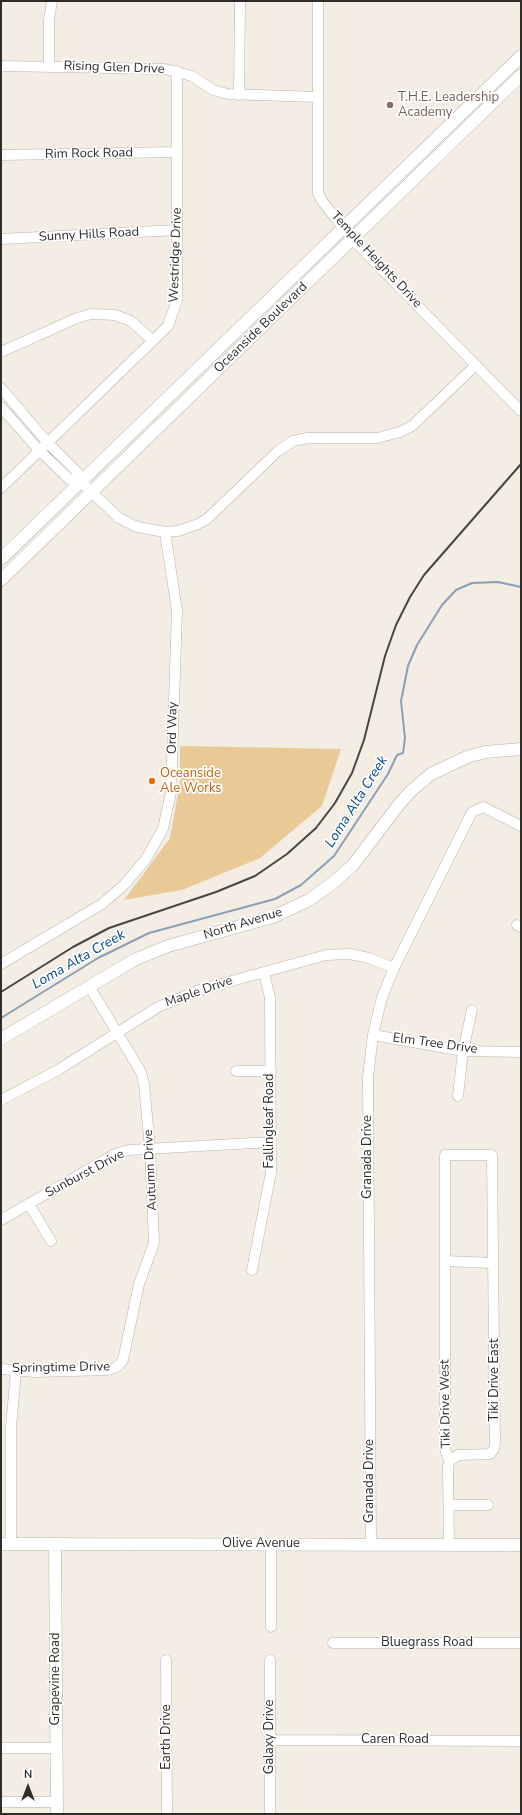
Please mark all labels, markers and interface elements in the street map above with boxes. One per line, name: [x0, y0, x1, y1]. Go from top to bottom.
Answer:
street label: Rising Glen Drive: [63, 58, 165, 78]
place label: T.H.E. Leadership Academy: [398, 90, 499, 121]
marker: T.H.E. Leadership Academy: [385, 100, 395, 110]
street label: Rim Rock Road: [45, 145, 133, 163]
street label: Westridge Drive: [167, 207, 185, 303]
street label: Temple Heights Drive: [327, 208, 425, 312]
street label: Sunny Hills Road: [38, 225, 140, 245]
street label: Oceanside Boulevard: [211, 279, 311, 377]
street label: Ord Way: [165, 702, 181, 754]
water label: Loma Alta Creek: [322, 753, 392, 851]
place label: Oceanside Ale Works: [160, 766, 222, 797]
marker: Oceanside Ale Works: [147, 776, 157, 786]
street label: North Avenue: [202, 905, 284, 943]
water label: Loma Alta Creek: [29, 927, 129, 993]
street label: Maple Drive: [163, 973, 235, 1011]
street label: Elm Tree Drive: [392, 1030, 478, 1058]
street label: Fallingleaf Road: [262, 1074, 278, 1168]
street label: Granada Drive: [360, 1115, 376, 1199]
street label: Autumn Drive: [141, 1129, 161, 1211]
street label: Sunburst Drive: [43, 1147, 127, 1201]
street label: Tiki Drive East: [487, 1339, 503, 1421]
street label: Springtime Drive: [12, 1359, 110, 1377]
street label: Tiki Drive West: [437, 1359, 455, 1449]
street label: Granada Drive: [362, 1439, 378, 1523]
street label: Olive Avenue: [222, 1536, 300, 1552]
street label: Grapevine Road: [48, 1633, 64, 1725]
street label: Bluegrass Road: [381, 1635, 473, 1651]
street label: Galaxy Drive: [262, 1700, 278, 1774]
street label: Earth Drive: [159, 1704, 175, 1770]
street label: Caren Road: [361, 1732, 429, 1748]
north arrow: [8, 1767, 48, 1807]
text: N: [24, 1767, 32, 1782]

